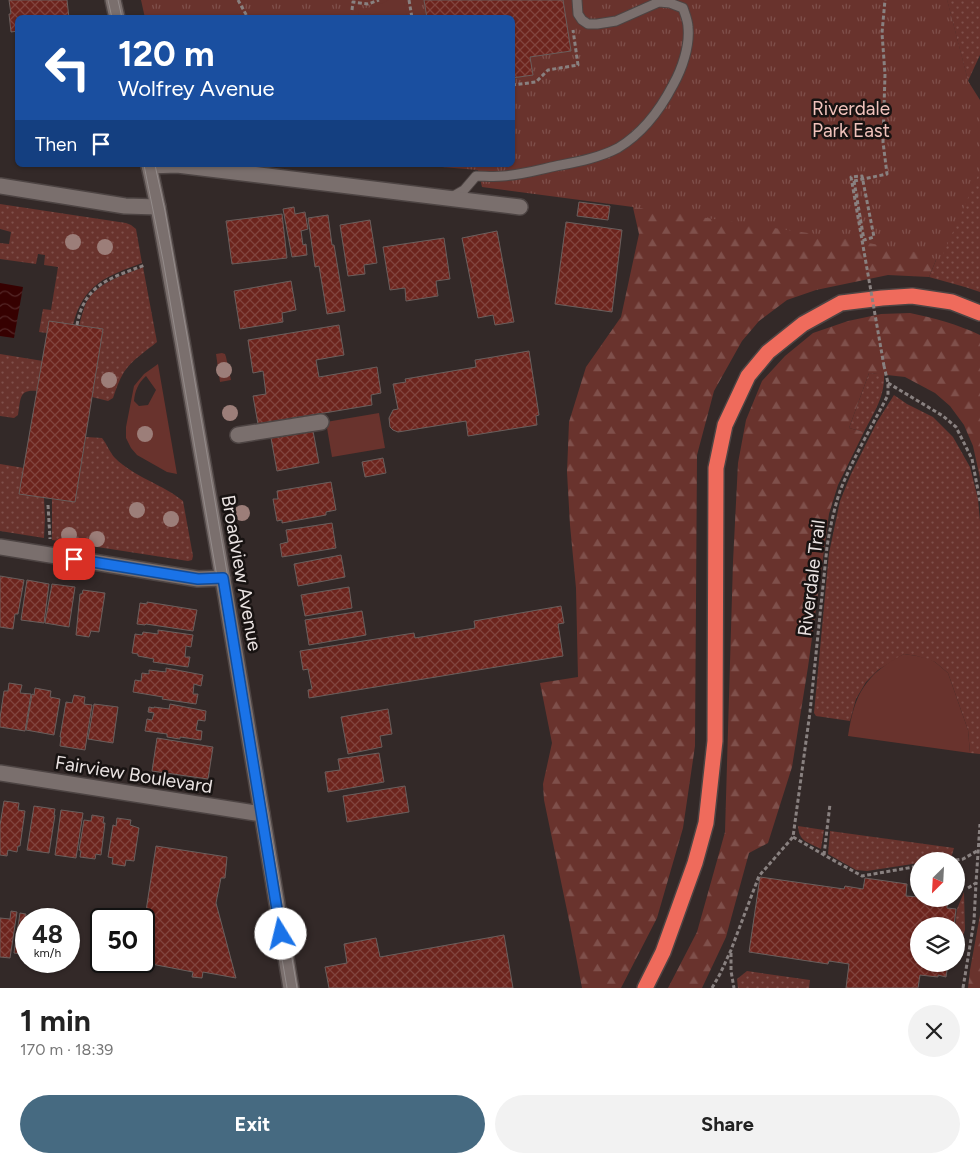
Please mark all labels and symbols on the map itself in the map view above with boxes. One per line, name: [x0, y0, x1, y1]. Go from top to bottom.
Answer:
park label: Riverdale Park East: [812, 97, 890, 142]
street label: Broadview Avenue: [216, 493, 267, 653]
street label: Riverdale Trail: [793, 519, 830, 638]
pin: [53, 538, 95, 580]
street label: Fairview Boulevard: [54, 751, 214, 798]
north arrow: [910, 852, 965, 908]
position arrow: [254, 907, 306, 959]
speed limit sign: 50: [90, 908, 155, 973]

